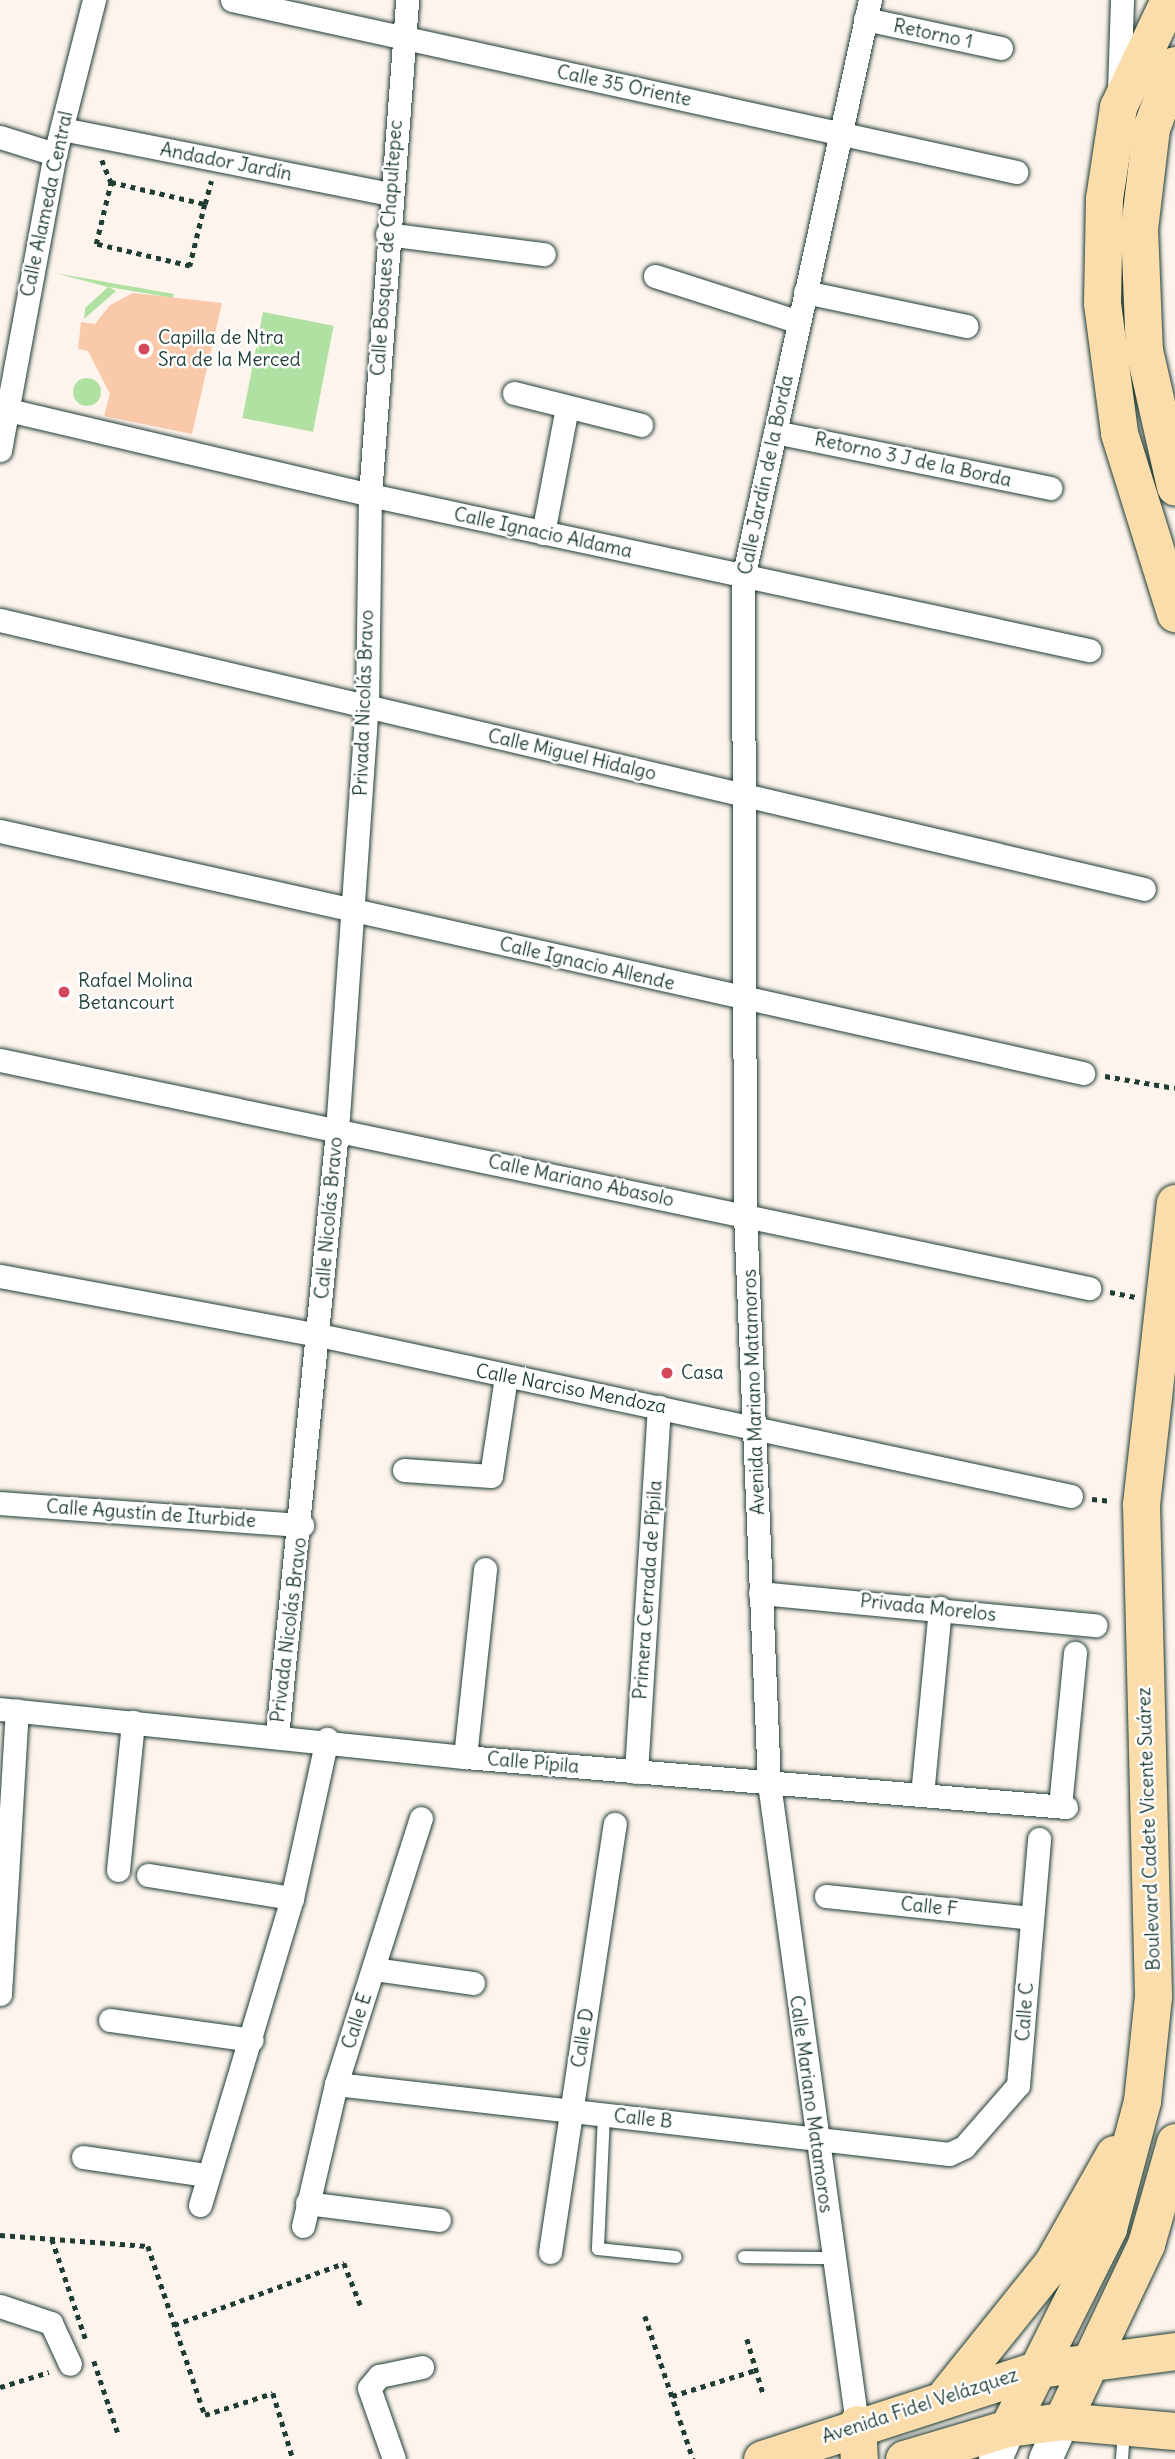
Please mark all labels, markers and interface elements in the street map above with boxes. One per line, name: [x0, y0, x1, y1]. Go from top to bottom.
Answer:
street label: Retorno 1: [891, 14, 975, 54]
street label: Calle 35 Oriente: [555, 61, 693, 111]
street label: Calle Alameda Central: [16, 109, 78, 299]
street label: Calle Bosques de Chapultepec: [367, 119, 407, 377]
street label: Andador Jardín: [158, 138, 294, 186]
place label: Capilla de Ntra Sra de la Merced: [158, 327, 301, 371]
marker: Capilla de Ntra Sra de la Merced: [136, 341, 152, 357]
street label: Calle Jardín de la Borda: [734, 373, 798, 577]
street label: Retorno 3 J de la Borda: [812, 428, 1014, 492]
street label: Calle Ignacio Aldama: [452, 503, 634, 563]
street label: Privada Nicolás Bravo: [349, 609, 379, 797]
street label: Calle Miguel Hidalgo: [486, 725, 658, 785]
street label: Calle Ignacio Allende: [497, 933, 677, 995]
place label: Rafael Molina Betancourt: [78, 970, 193, 1014]
marker: Rafael Molina Betancourt: [56, 984, 72, 1000]
street label: Calle Nicolás Bravo: [311, 1136, 347, 1300]
street label: Calle Mariano Abasolo: [486, 1150, 676, 1212]
street label: Avenida Mariano Matamoros: [738, 1269, 770, 1515]
street label: Calle Narciso Mendoza: [474, 1359, 668, 1419]
place label: Casa: [681, 1362, 724, 1384]
marker: Casa: [659, 1365, 675, 1381]
street label: Primera Cerrada de Pípila: [629, 1480, 667, 1700]
street label: Calle Agustín de Iturbide: [45, 1495, 257, 1533]
street label: Privada Nicolás Bravo: [266, 1536, 312, 1724]
street label: Privada Morelos: [859, 1590, 997, 1626]
street label: Boulevard Cadete Vicente Suárez: [1133, 1687, 1165, 1971]
street label: Calle Pípila: [486, 1748, 580, 1778]
street label: Calle F: [899, 1893, 959, 1921]
street label: Calle C: [1012, 1982, 1038, 2042]
street label: Calle E: [337, 1990, 377, 2052]
street label: Calle Mariano Matamoros: [784, 1994, 838, 2214]
street label: Calle D: [567, 2007, 599, 2069]
street label: Calle B: [613, 2105, 673, 2133]
street label: Avenida Fidel Velázquez: [819, 2364, 1021, 2448]

